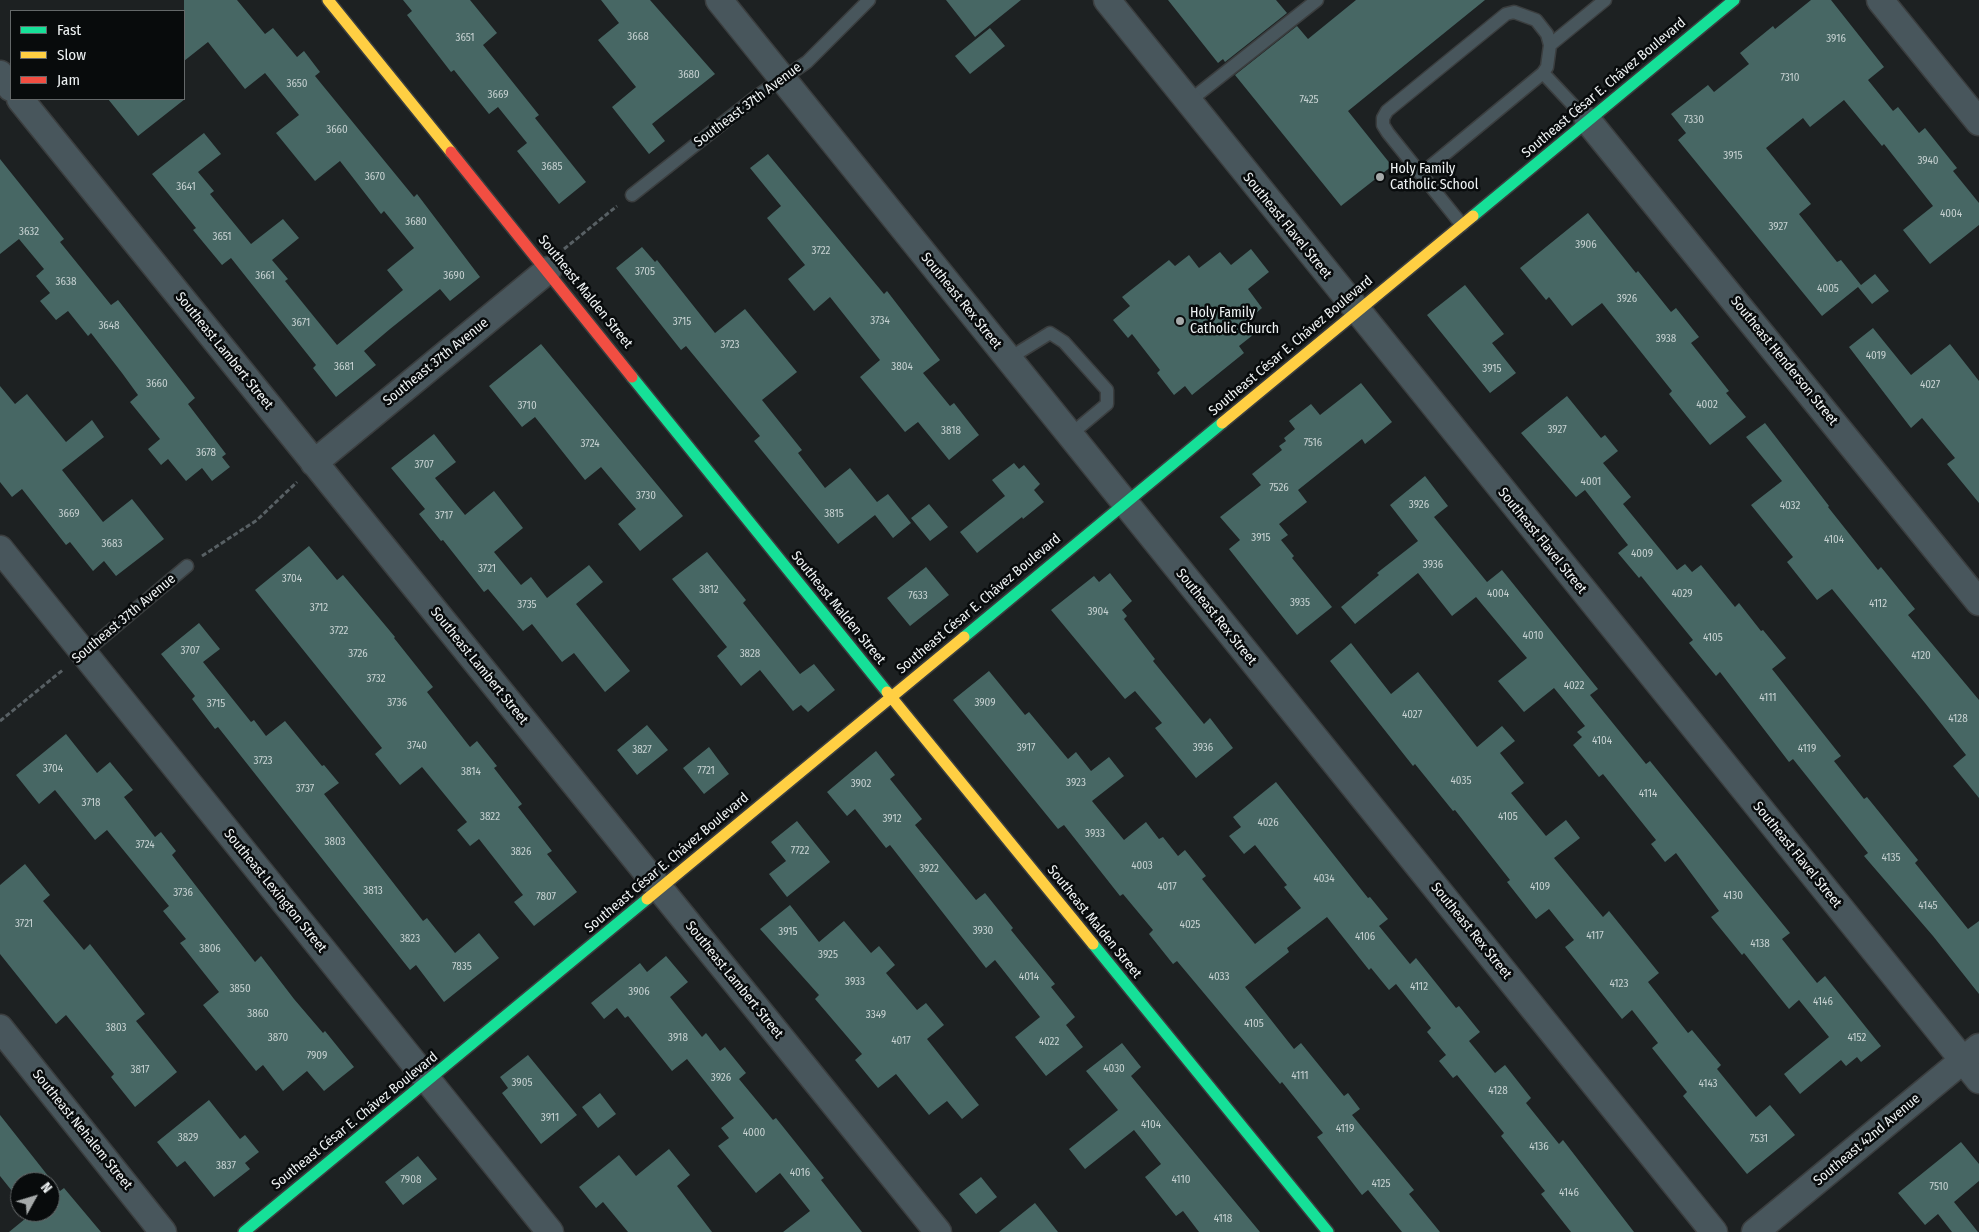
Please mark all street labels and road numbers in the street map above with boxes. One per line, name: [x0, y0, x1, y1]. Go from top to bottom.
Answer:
street label: Southeast César E. Chávez Boulevard: [1519, 14, 1689, 162]
street label: Southeast 37th Avenue: [691, 59, 805, 151]
street label: Southeast Flavel Street: [1239, 170, 1335, 282]
street label: Southeast Malden Street: [534, 232, 636, 352]
street label: Southeast Rex Street: [917, 249, 1005, 353]
street label: Southeast César E. Chávez Boulevard: [1206, 272, 1376, 420]
street label: Southeast Lambert Street: [171, 289, 277, 413]
street label: Southeast Henderson Street: [1727, 293, 1841, 429]
street label: Southeast 37th Avenue: [380, 314, 492, 410]
street label: Southeast Flavel Street: [1494, 485, 1590, 597]
street label: Southeast César E. Chávez Boulevard: [894, 530, 1064, 678]
street label: Southeast Malden Street: [787, 548, 889, 668]
street label: Southeast Rex Street: [1172, 565, 1260, 669]
street label: Southeast 37th Avenue: [69, 571, 179, 667]
street label: Southeast Lambert Street: [426, 604, 532, 728]
street label: Southeast César E. Chávez Boulevard: [582, 789, 752, 937]
street label: Southeast Flavel Street: [1749, 799, 1845, 911]
street label: Southeast Lexington Street: [220, 826, 330, 956]
street label: Southeast Malden Street: [1043, 862, 1145, 982]
street label: Southeast Rex Street: [1427, 879, 1515, 983]
street label: Southeast Lambert Street: [681, 918, 787, 1042]
street label: Southeast César E. Chávez Boulevard: [268, 1049, 442, 1193]
street label: Southeast Nehalem Street: [28, 1067, 136, 1193]
street label: Southeast 42nd Avenue: [1810, 1091, 1924, 1189]

